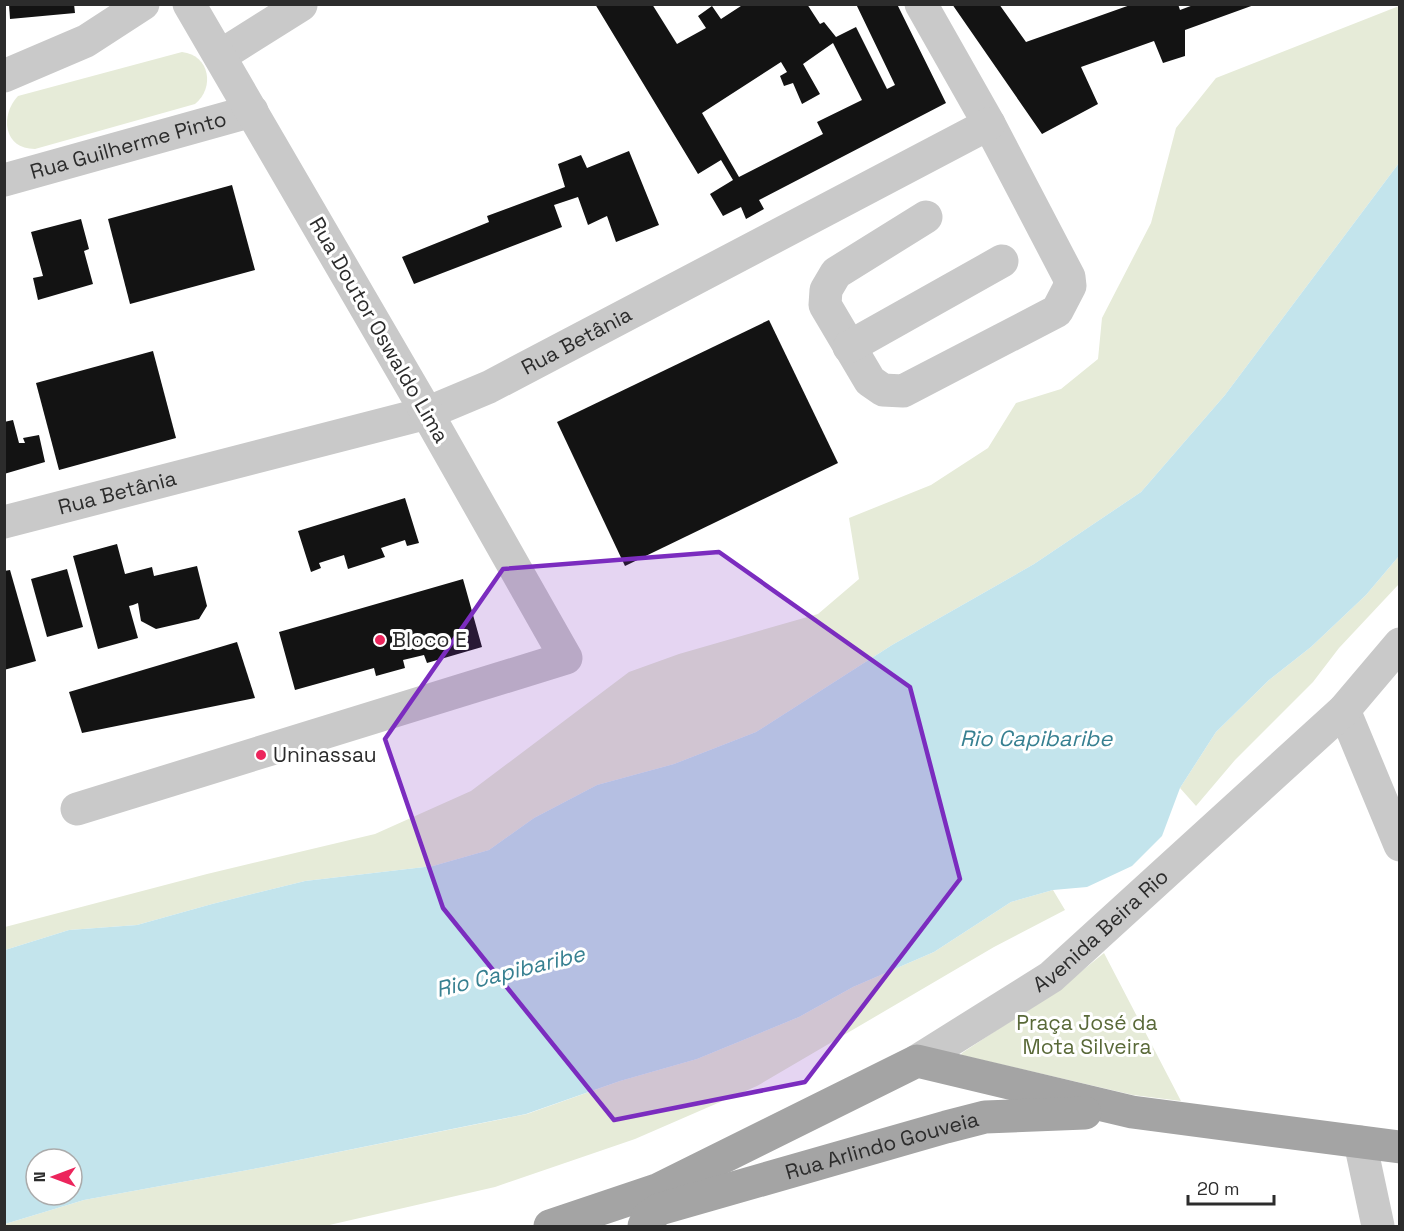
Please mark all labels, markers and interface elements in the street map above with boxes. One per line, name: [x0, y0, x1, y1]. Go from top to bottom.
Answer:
street label: Rua Guilherme Pinto: [27, 105, 229, 185]
street label: Rua Doutor Oswaldo Lima: [304, 212, 455, 448]
street label: Rua Betânia: [516, 300, 636, 381]
street label: Rua Betânia: [55, 464, 179, 521]
place label: Bloco E: [392, 626, 467, 653]
marker: Bloco E: [373, 633, 387, 647]
water label: Rio Capibaribe: [960, 724, 1113, 752]
place label: Uninassau: [273, 741, 377, 768]
marker: Uninassau: [254, 748, 268, 762]
street label: Avenida Beira Rio: [1028, 863, 1174, 998]
water label: Rio Capibaribe: [433, 939, 588, 1003]
park label: Praça José da Mota Silveira: [1016, 1009, 1158, 1060]
street label: Rua Arlindo Gouveia: [782, 1105, 981, 1185]
north arrow: [24, 1147, 84, 1207]
scale bar: [1188, 1168, 1274, 1206]
text: N: [29, 1172, 50, 1182]
text: 20 m: [1197, 1177, 1240, 1200]

